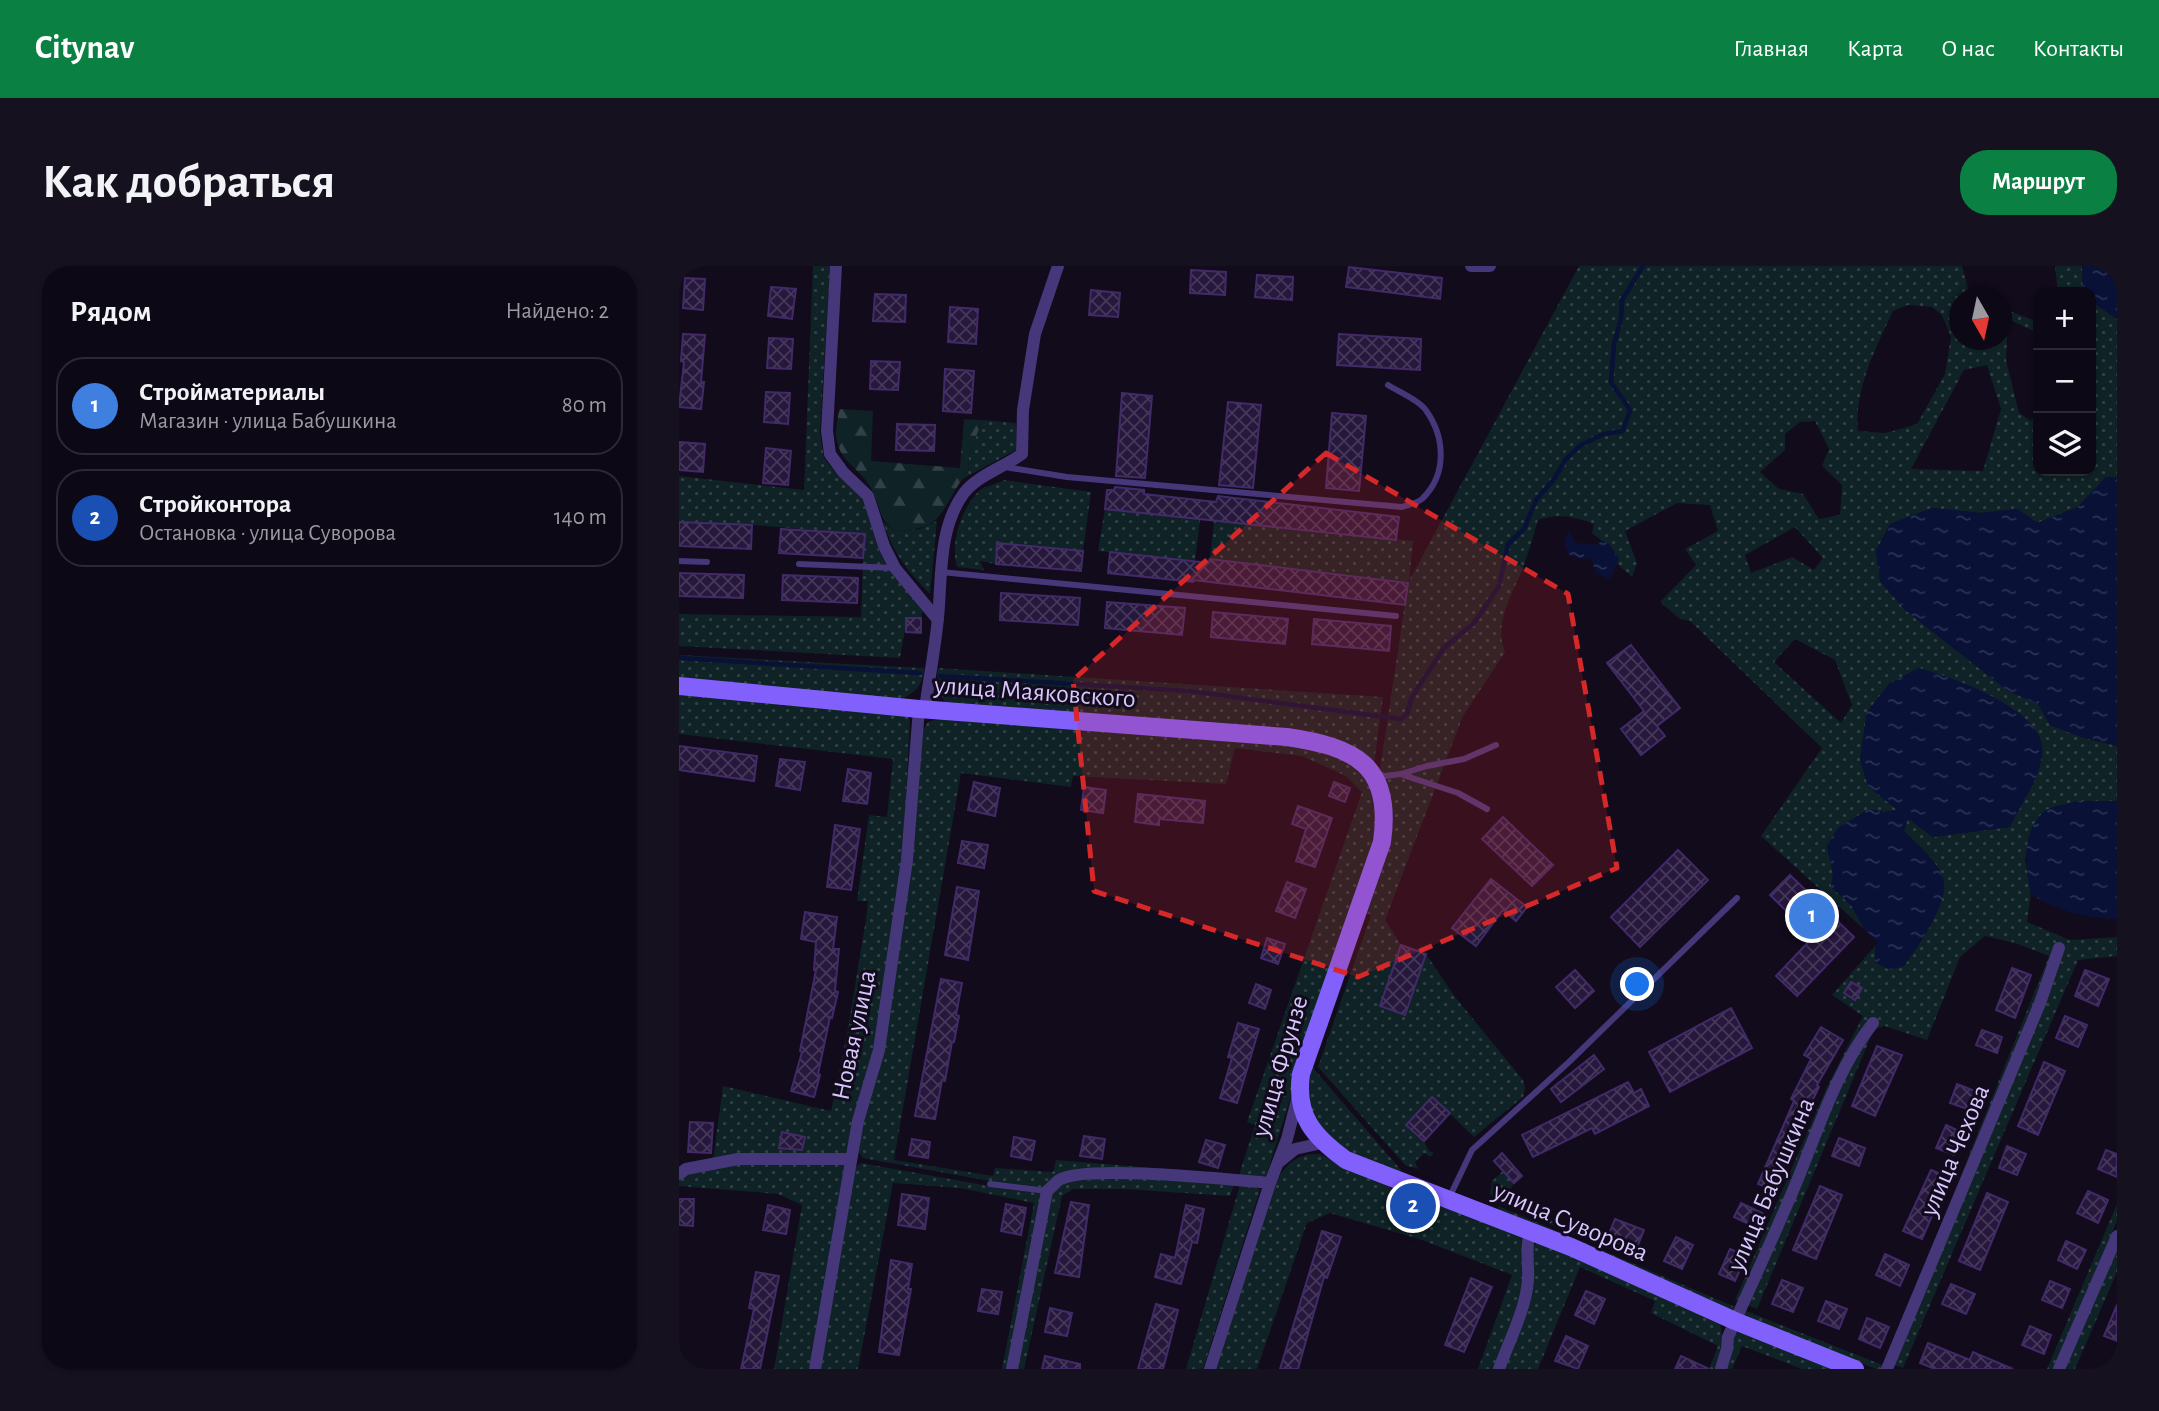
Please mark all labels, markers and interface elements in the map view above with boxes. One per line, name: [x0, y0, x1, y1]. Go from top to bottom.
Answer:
text: Citynav: [35, 32, 134, 65]
text: Главная: [1734, 37, 1809, 61]
text: Карта: [1847, 37, 1903, 61]
text: О нас: [1941, 37, 1995, 61]
text: Контакты: [2033, 37, 2124, 61]
button: Маршрут: [1960, 150, 2117, 215]
text: Как добраться: [42, 158, 335, 207]
north arrow: [1949, 287, 2012, 350]
map controls: [2033, 287, 2096, 476]
button: +: [2033, 287, 2096, 350]
text: Рядом: [70, 297, 152, 327]
text: Найдено: 2: [506, 300, 609, 323]
button: −: [2033, 350, 2096, 413]
text: Стройматериалы: [139, 379, 325, 405]
text: 1: [91, 394, 99, 417]
text: 80 m: [562, 394, 607, 417]
text: Магазин · улица Бабушкина: [139, 410, 397, 433]
button: layers: [2033, 413, 2096, 476]
text: Стройконтора: [139, 491, 291, 517]
text: 2: [90, 506, 100, 529]
text: 140 m: [554, 506, 607, 529]
text: Остановка · улица Суворова: [139, 522, 396, 545]
street label: улица Маяковского: [932, 672, 1136, 712]
pin: 1: [1789, 890, 1835, 942]
your location: [1620, 967, 1654, 1001]
street label: Новая улица: [828, 968, 880, 1103]
street label: улица Фрунзе: [1247, 993, 1313, 1141]
street label: улица Чехова: [1915, 1081, 1994, 1221]
street label: улица Бабушкина: [1722, 1094, 1819, 1276]
street label: улица Суворова: [1488, 1177, 1652, 1266]
pin: 2: [1390, 1180, 1436, 1232]

